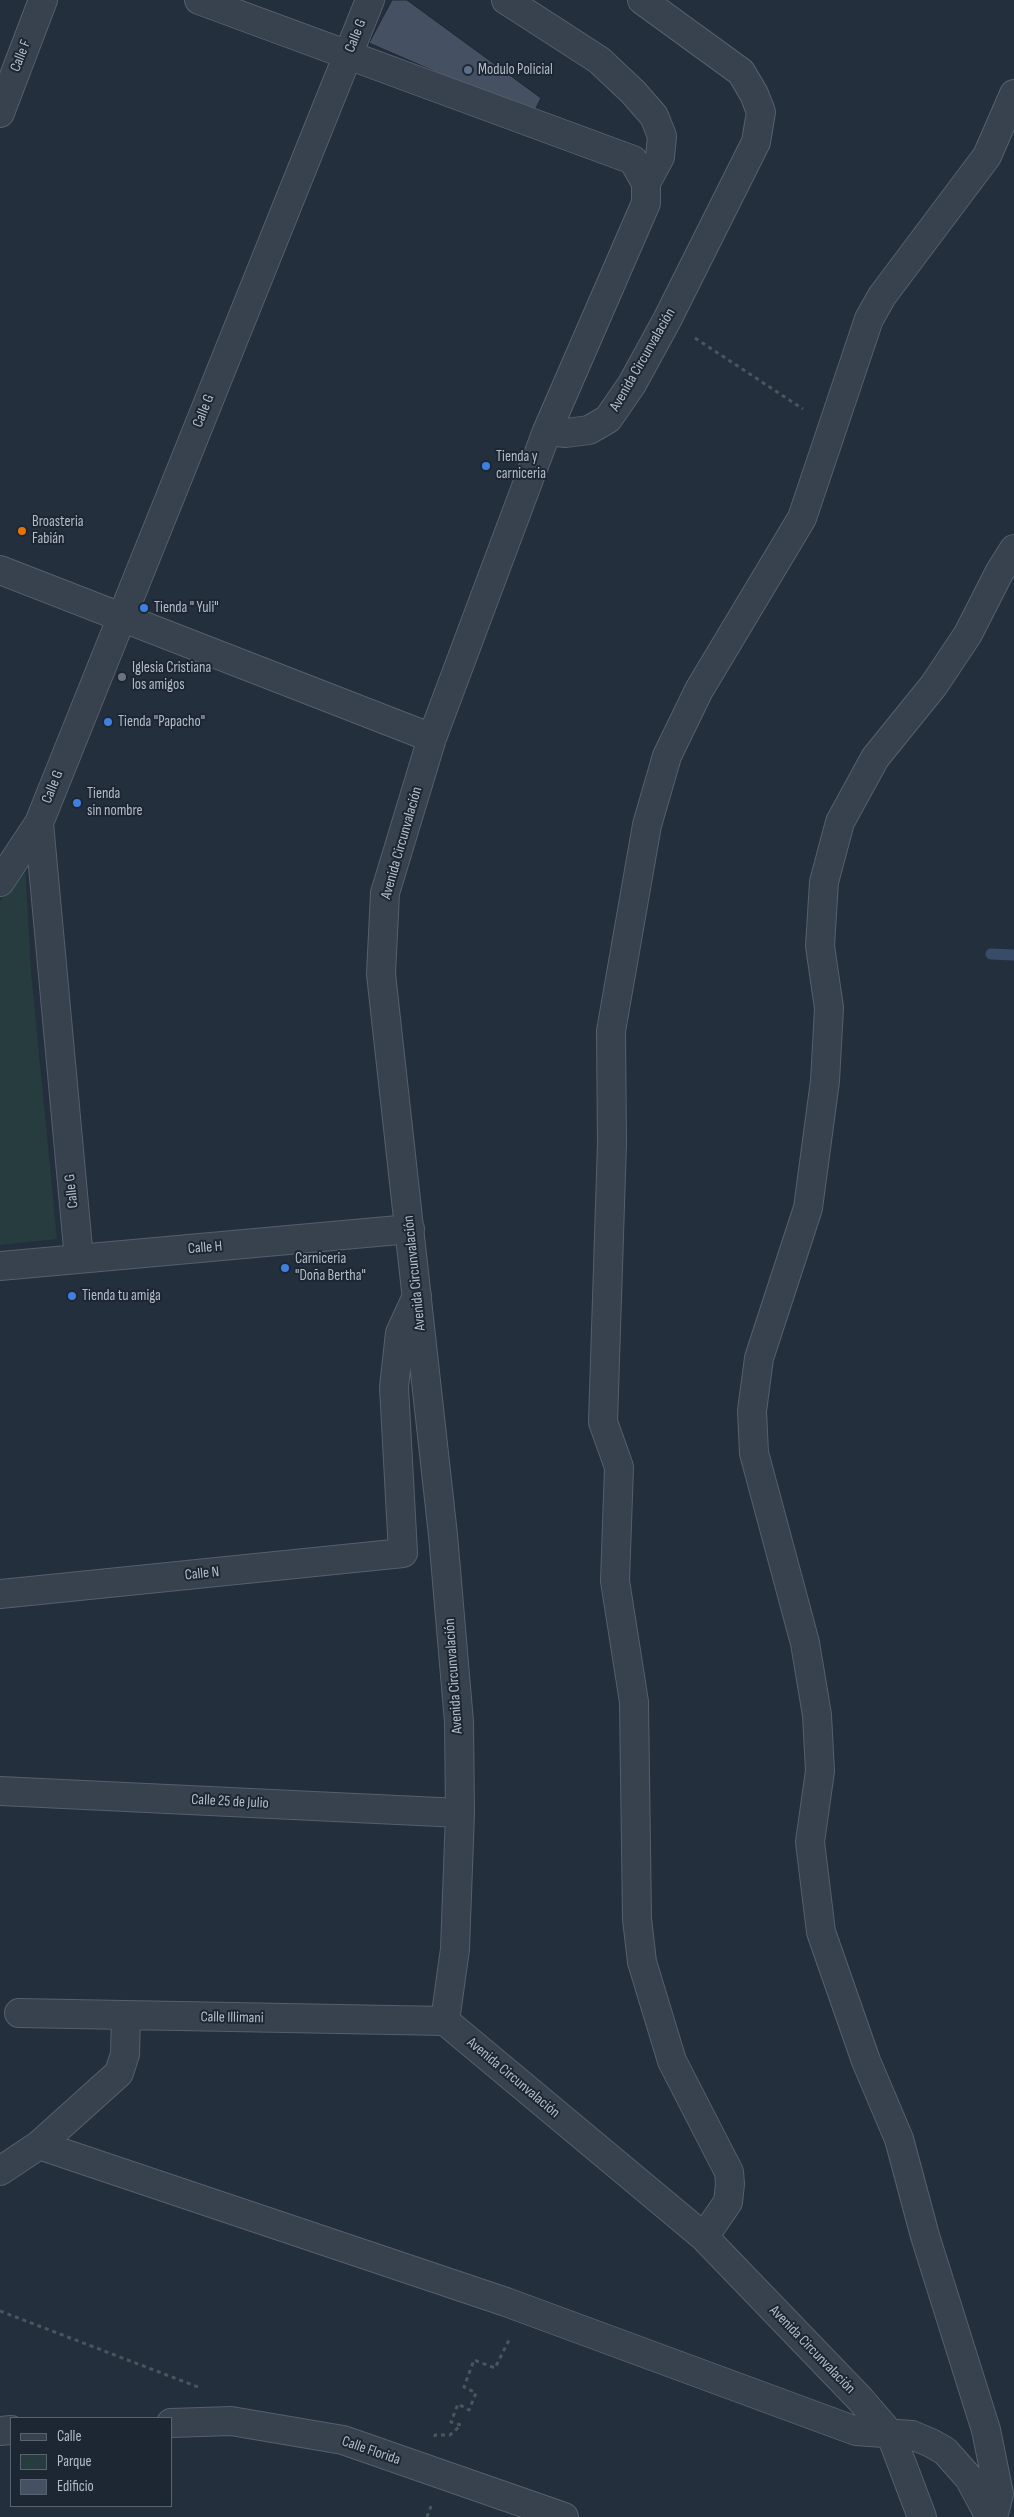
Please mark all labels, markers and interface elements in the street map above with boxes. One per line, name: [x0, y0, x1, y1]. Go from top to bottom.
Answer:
street label: Calle G: [341, 17, 371, 55]
street label: Calle F: [7, 38, 35, 74]
place label: Modulo Policial: [478, 61, 553, 79]
marker: Modulo Policial: [462, 64, 474, 76]
street label: Avenida Circunvalación: [606, 305, 680, 415]
street label: Calle G: [189, 392, 219, 430]
place label: Tienda y carniceria: [496, 448, 546, 483]
marker: Tienda y carniceria: [480, 460, 492, 472]
place label: Broasteria Fabián: [32, 513, 83, 548]
marker: Broasteria Fabián: [16, 525, 28, 537]
place label: Tienda " Yuli": [154, 599, 219, 617]
marker: Tienda " Yuli": [138, 602, 150, 614]
place label: Iglesia Cristiana los amigos: [132, 659, 211, 694]
marker: Iglesia Cristiana los amigos: [116, 671, 128, 683]
place label: Tienda "Papacho": [118, 713, 205, 731]
marker: Tienda "Papacho": [102, 716, 114, 728]
street label: Calle G: [38, 768, 68, 806]
place label: Tienda sin nombre: [87, 785, 143, 820]
street label: Avenida Circunvalación: [377, 785, 427, 901]
marker: Tienda sin nombre: [71, 797, 83, 809]
street label: Calle G: [61, 1173, 83, 1209]
street label: Avenida Circunvalación: [400, 1215, 430, 1331]
street label: Calle H: [187, 1238, 223, 1258]
place label: Carniceria "Doña Bertha": [295, 1250, 366, 1285]
marker: Carniceria "Doña Bertha": [279, 1262, 291, 1274]
place label: Tienda tu amiga: [82, 1287, 161, 1305]
marker: Tienda tu amiga: [66, 1290, 78, 1302]
street label: Calle N: [184, 1563, 220, 1585]
street label: Avenida Circunvalación: [441, 1618, 467, 1734]
street label: Calle 25 de Julio: [191, 1791, 269, 1813]
street label: Calle Illimani: [200, 2008, 264, 2028]
street label: Avenida Circunvalación: [463, 2034, 563, 2122]
street label: Avenida Circunvalación: [765, 2302, 859, 2398]
legend: [10, 2417, 172, 2507]
text: Calle: [57, 2427, 81, 2446]
street label: Calle Florida: [339, 2433, 403, 2469]
text: Parque: [57, 2452, 92, 2471]
text: Edificio: [57, 2477, 94, 2496]

